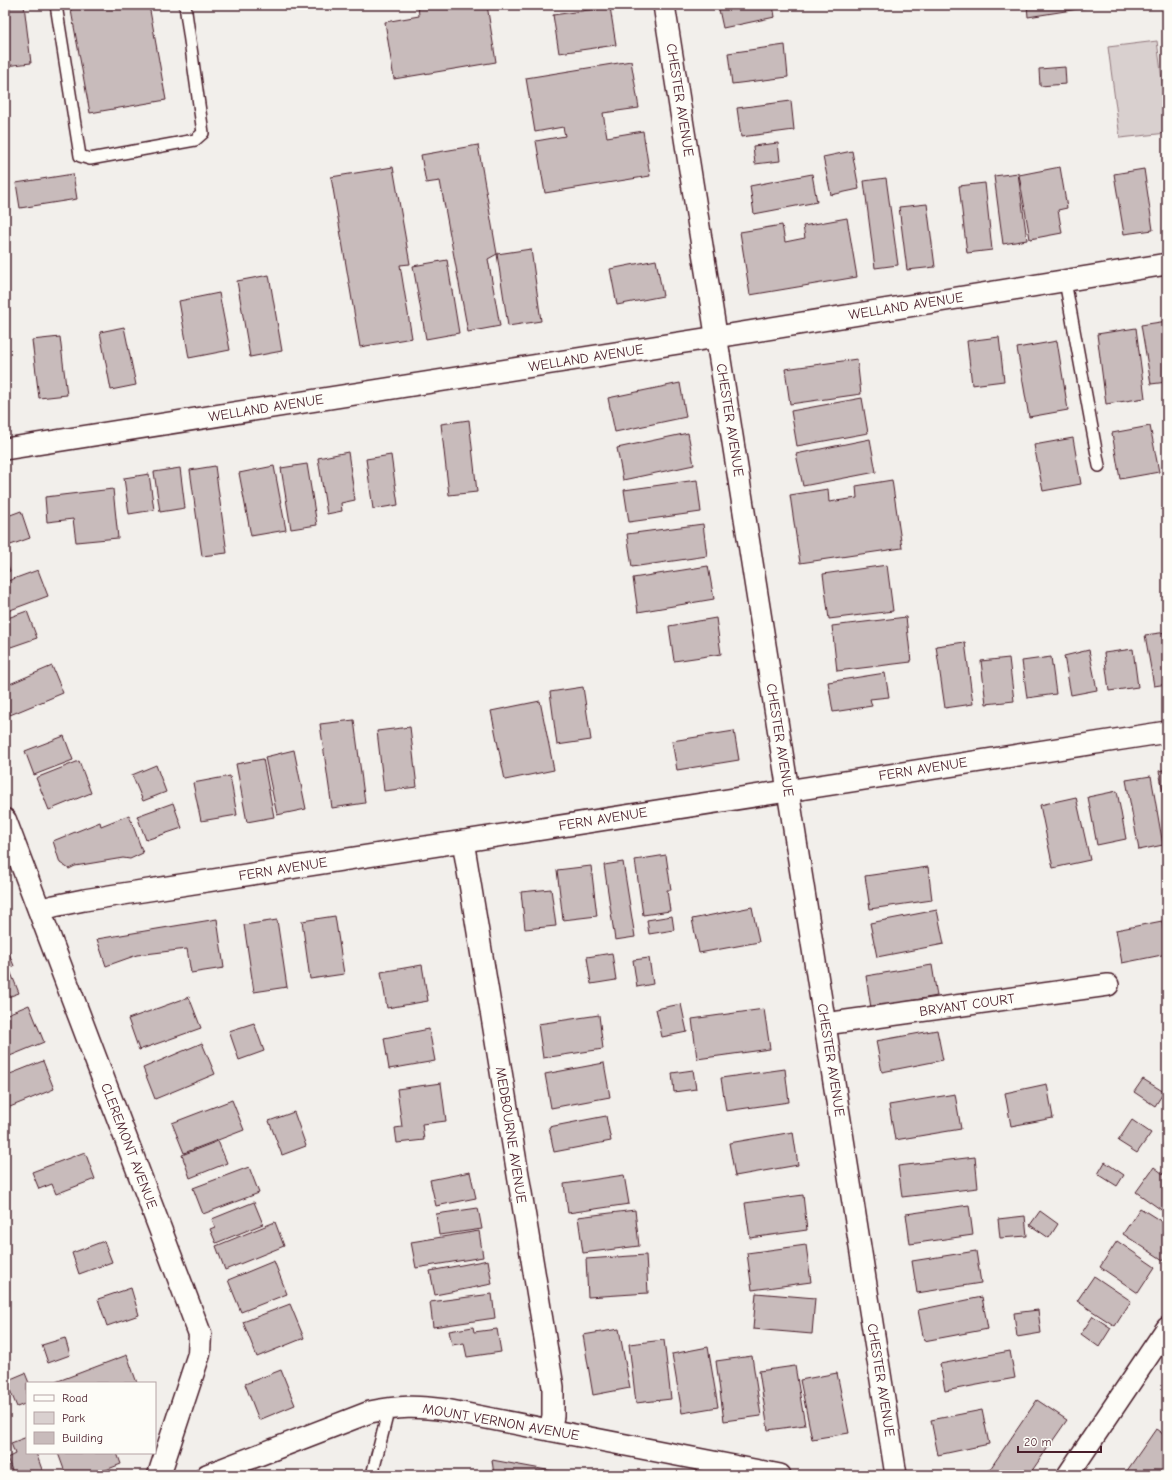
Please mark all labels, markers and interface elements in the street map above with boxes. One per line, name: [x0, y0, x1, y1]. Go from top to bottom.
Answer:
street label: CHESTER AVENUE: [663, 42, 697, 158]
street label: WELLAND AVENUE: [847, 289, 965, 323]
street label: WELLAND AVENUE: [527, 341, 645, 375]
street label: CHESTER AVENUE: [713, 362, 747, 478]
street label: WELLAND AVENUE: [207, 391, 325, 425]
street label: CHESTER AVENUE: [763, 682, 797, 798]
street label: FERN AVENUE: [877, 754, 969, 784]
street label: FERN AVENUE: [557, 804, 649, 834]
street label: FERN AVENUE: [237, 854, 329, 884]
street label: BRYANT COURT: [918, 990, 1017, 1020]
street label: CHESTER AVENUE: [814, 1002, 848, 1118]
street label: MEDBOURNE AVENUE: [492, 1066, 530, 1204]
street label: CLEREMONT AVENUE: [97, 1081, 161, 1211]
street label: CHESTER AVENUE: [864, 1322, 898, 1438]
legend: [26, 1382, 156, 1454]
text: Road: [62, 1391, 88, 1405]
street label: MOUNT VERNON AVENUE: [421, 1400, 581, 1444]
text: Park: [62, 1411, 85, 1425]
scale bar: [1018, 1428, 1101, 1454]
text: Building: [62, 1431, 103, 1445]
text: 20 m: [1024, 1435, 1052, 1449]

